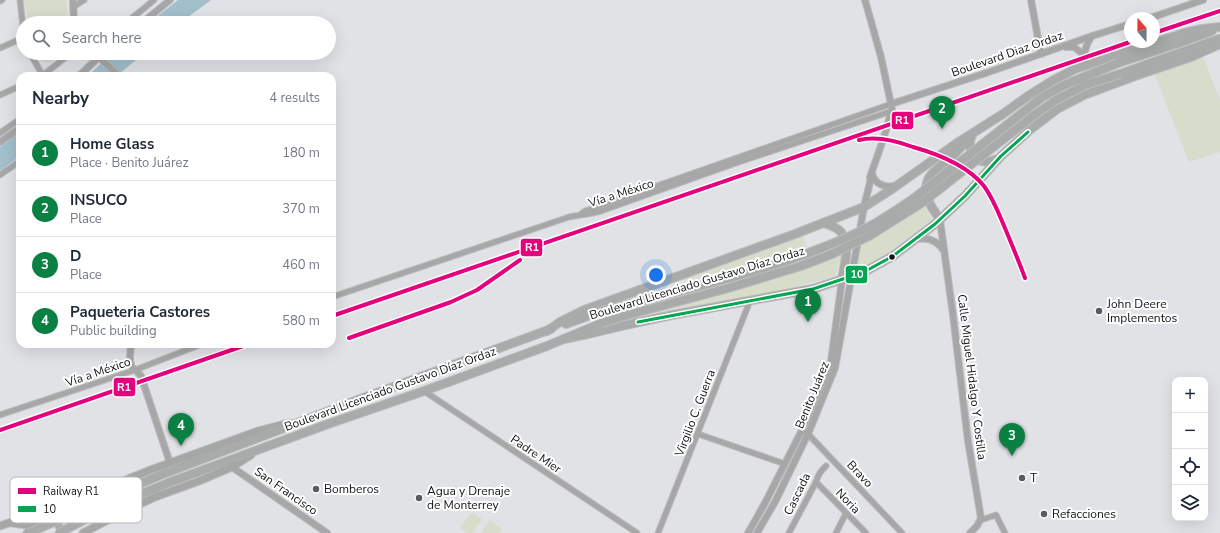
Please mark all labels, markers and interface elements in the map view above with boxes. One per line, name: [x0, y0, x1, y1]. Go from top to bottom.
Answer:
north arrow: [1124, 12, 1160, 48]
search box: [16, 16, 336, 60]
icon: search: [30, 27, 52, 49]
street label: Boulevard Diaz Ordaz: [949, 27, 1065, 81]
text: Search here: [62, 28, 142, 48]
text: Nearby: [32, 87, 89, 110]
text: 4 results: [269, 89, 320, 107]
pin: 2: [929, 96, 955, 129]
line badge: R1: [891, 111, 914, 130]
text: R1: [895, 113, 909, 128]
text: Home Glass: [70, 134, 154, 154]
text: 1: [41, 144, 49, 162]
text: 180 m: [282, 144, 320, 162]
text: Place · Benito Juárez: [70, 154, 188, 172]
street label: Vía a México: [585, 175, 656, 211]
text: INSUCO: [70, 190, 128, 210]
text: 2: [41, 200, 49, 218]
text: 370 m: [282, 200, 320, 218]
text: Place: [70, 210, 102, 228]
line badge: R1: [520, 238, 543, 257]
text: R1: [525, 240, 539, 255]
street label: Boulevard Licenciado Gustavo Díaz Ordaz: [588, 242, 807, 323]
text: D: [70, 246, 81, 266]
unlabelled marker: [887, 252, 897, 262]
text: 3: [41, 256, 49, 274]
text: 460 m: [282, 256, 320, 274]
your location: [646, 265, 666, 285]
line badge: 10: [845, 265, 868, 284]
text: Place: [70, 266, 102, 284]
text: 10: [850, 267, 864, 282]
pin: 1: [795, 289, 821, 322]
street label: Calle Miguel Hidalgo Y Costilla: [954, 293, 990, 461]
place label: John Deere Implementos: [1106, 296, 1178, 326]
text: Paqueteria Castores: [70, 302, 210, 322]
marker: John Deere Implementos: [1094, 306, 1104, 316]
text: 4: [41, 312, 49, 330]
text: 580 m: [282, 312, 320, 330]
text: Public building: [70, 322, 157, 340]
street label: Boulevard Licenciado Gustavo Díaz Ordaz: [282, 343, 498, 435]
street label: Vía a México: [62, 353, 133, 391]
street label: Benito Juárez: [791, 359, 833, 431]
street label: Virgilio C. Guerra: [671, 367, 719, 460]
line badge: R1: [113, 377, 136, 397]
map controls: [1172, 377, 1208, 521]
button: +: [1172, 377, 1208, 413]
text: R1: [117, 380, 131, 395]
pin: 4: [168, 413, 194, 446]
button: −: [1172, 413, 1208, 449]
pin: 3: [999, 423, 1025, 456]
street label: Padre Mier: [507, 431, 565, 477]
button: locate: [1172, 449, 1208, 485]
street label: Bravo: [843, 457, 877, 491]
street label: San Francisco: [251, 463, 321, 519]
street label: Cascada: [780, 470, 814, 518]
place label: T: [1030, 470, 1038, 486]
marker: T: [1017, 473, 1027, 483]
legend: [10, 477, 142, 523]
place label: Bomberos: [324, 481, 379, 497]
place label: Agua y Drenaje de Monterrey: [427, 483, 510, 513]
text: Railway R1: [43, 484, 99, 499]
marker: Bomberos: [311, 484, 321, 494]
street label: Noria: [832, 485, 864, 517]
button: layers: [1172, 485, 1208, 521]
marker: Agua y Drenaje de Monterrey: [414, 493, 424, 503]
text: 10: [43, 502, 57, 517]
place label: Refacciones: [1052, 506, 1116, 522]
marker: Refacciones: [1039, 509, 1049, 519]

